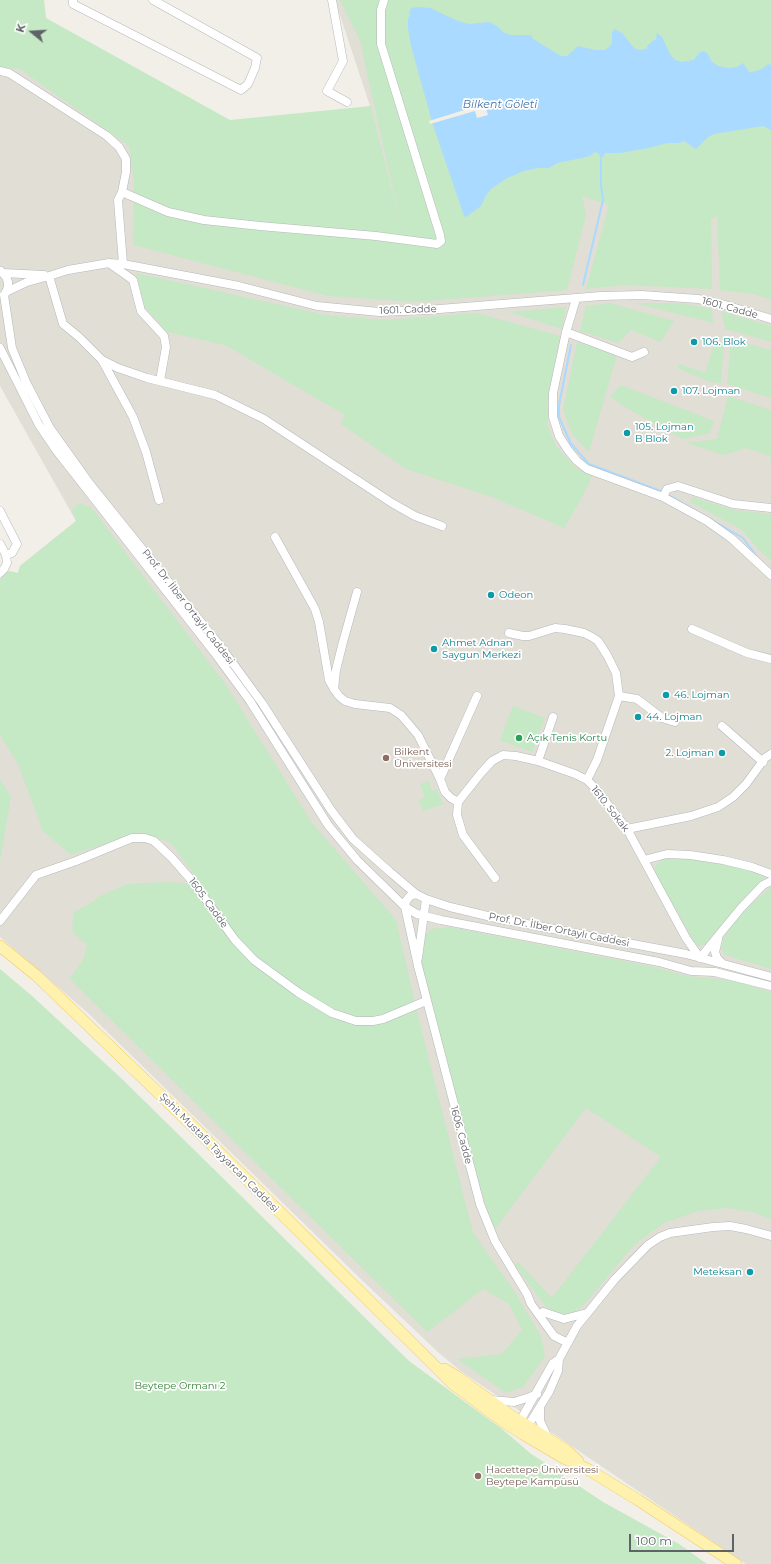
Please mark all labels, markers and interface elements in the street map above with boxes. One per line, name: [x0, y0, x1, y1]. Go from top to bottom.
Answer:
north arrow: [12, 12, 52, 52]
text: K: [13, 22, 29, 34]
water label: Bilkent Göleti: [463, 98, 537, 112]
street label: 1601. Cadde: [701, 295, 759, 321]
street label: 1601. Cadde: [379, 303, 437, 317]
place label: 106. Blok: [702, 336, 746, 348]
marker: 106. Blok: [689, 337, 699, 347]
place label: 107. Lojman: [682, 385, 740, 397]
marker: 107. Lojman: [669, 386, 679, 396]
place label: 105. Lojman B Blok: [635, 421, 694, 444]
marker: 105. Lojman B Blok: [622, 428, 632, 438]
street label: Prof. Dr. İlber Ortaylı Caddesi: [139, 547, 237, 667]
place label: Odeon: [499, 589, 533, 601]
marker: Odeon: [486, 590, 496, 600]
place label: Ahmet Adnan Saygun Merkezi: [442, 637, 521, 660]
marker: Ahmet Adnan Saygun Merkezi: [429, 644, 439, 654]
place label: 46. Lojman: [674, 689, 730, 701]
marker: 46. Lojman: [661, 690, 671, 700]
place label: 44. Lojman: [646, 711, 702, 723]
marker: 44. Lojman: [633, 712, 643, 722]
place label: Açık Tenis Kortu: [527, 732, 607, 744]
marker: Açık Tenis Kortu: [514, 733, 524, 743]
place label: Bilkent Üniversitesi: [394, 746, 452, 770]
place label: 2. Lojman: [665, 747, 714, 759]
marker: 2. Lojman: [717, 748, 727, 758]
marker: Bilkent Üniversitesi: [381, 753, 391, 763]
street label: 1610. Sokak: [588, 784, 632, 834]
street label: 1605. Cadde: [186, 876, 230, 930]
street label: Prof. Dr. İlber Ortaylı Caddesi: [488, 910, 630, 950]
street label: Şehit Mustafa Tayyarcan Caddesi: [157, 1091, 281, 1215]
street label: 1606. Cadde: [447, 1105, 475, 1165]
place label: Meteksan: [693, 1266, 742, 1278]
marker: Meteksan: [745, 1267, 755, 1277]
park label: Beytepe Ormanı 2: [135, 1380, 225, 1392]
place label: Hacettepe Üniversitesi Beytepe Kampüsü: [486, 1464, 599, 1488]
marker: Hacettepe Üniversitesi Beytepe Kampüsü: [473, 1471, 483, 1481]
scale bar: [631, 1526, 736, 1552]
text: 100 m: [636, 1533, 672, 1548]

